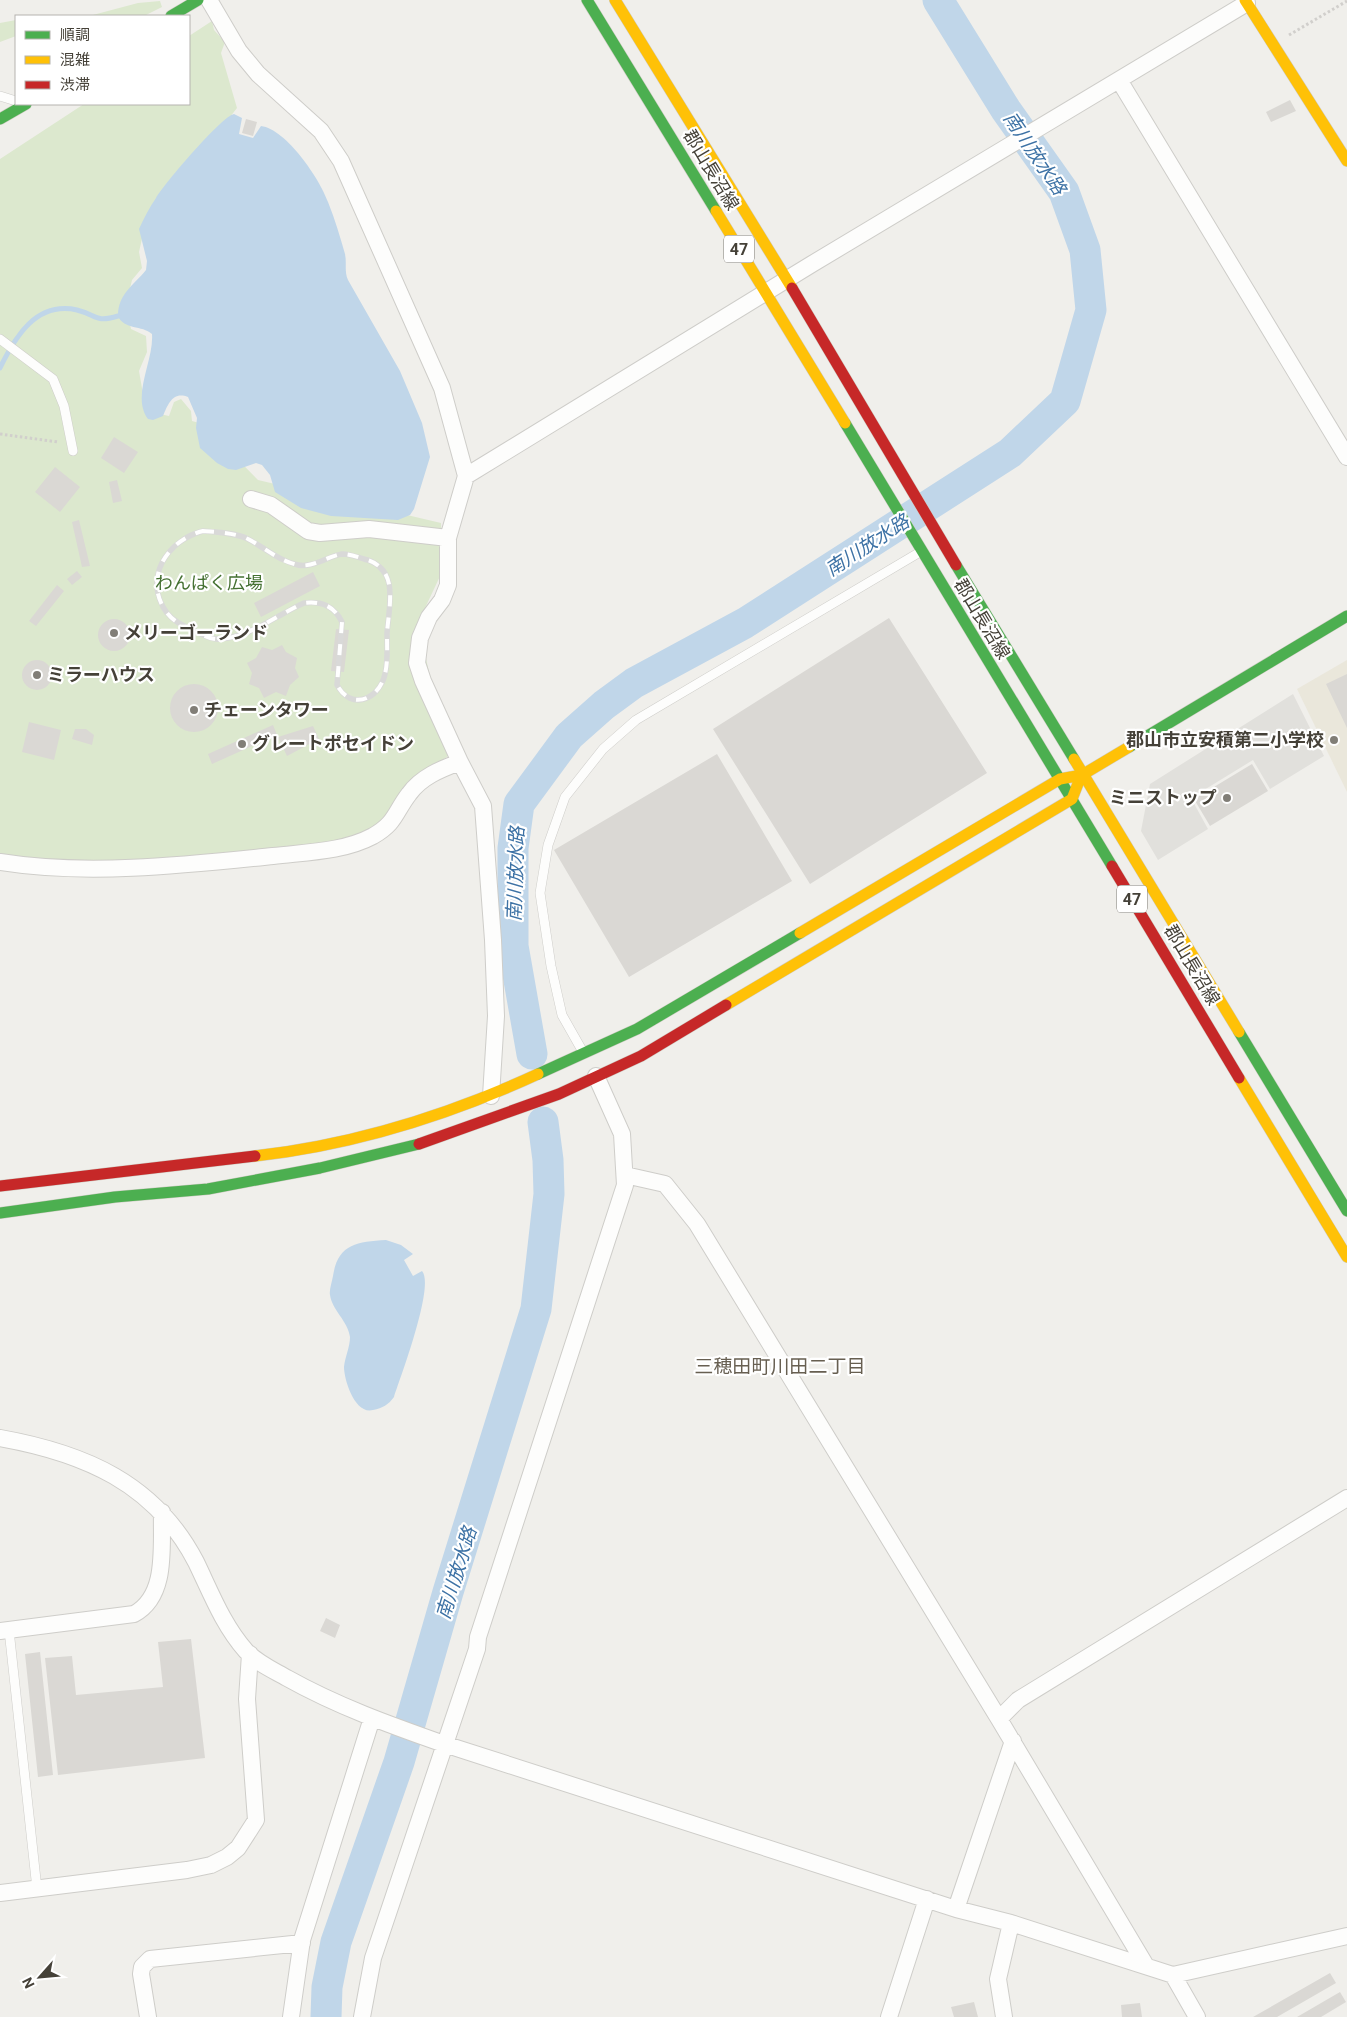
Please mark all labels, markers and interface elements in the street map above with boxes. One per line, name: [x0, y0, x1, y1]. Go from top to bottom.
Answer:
legend: [15, 15, 190, 105]
text: 順調: [60, 26, 90, 44]
text: 混雑: [60, 51, 90, 69]
text: 渋滞: [60, 76, 90, 94]
water label: 南川放水路: [998, 107, 1072, 201]
street label: 郡山長沼線: [679, 126, 744, 214]
road number: 47: [724, 235, 754, 262]
water label: 南川放水路: [821, 509, 915, 581]
park label: わんぱく広場: [155, 572, 263, 593]
street label: 郡山長沼線: [950, 575, 1015, 663]
place label: メリーゴーランド: [124, 622, 268, 643]
marker: メリーゴーランド: [108, 627, 120, 639]
place label: ミラーハウス: [47, 664, 155, 685]
marker: ミラーハウス: [31, 669, 43, 681]
place label: チェーンタワー: [204, 699, 329, 720]
marker: チェーンタワー: [188, 704, 200, 716]
place label: 郡山市立安積第二小学校: [1126, 729, 1324, 750]
place label: グレートポセイドン: [252, 733, 414, 754]
marker: 郡山市立安積第二小学校: [1328, 734, 1340, 746]
marker: グレートポセイドン: [236, 738, 248, 750]
place label: ミニストップ: [1109, 787, 1217, 808]
marker: ミニストップ: [1221, 792, 1233, 804]
water label: 南川放水路: [502, 824, 529, 922]
road number: 47: [1117, 886, 1147, 912]
street label: 郡山長沼線: [1160, 921, 1225, 1009]
district label: 三穂田町川田二丁目: [694, 1355, 866, 1378]
water label: 南川放水路: [432, 1522, 482, 1622]
north arrow: [15, 1952, 65, 2002]
text: N: [19, 1975, 38, 1991]

